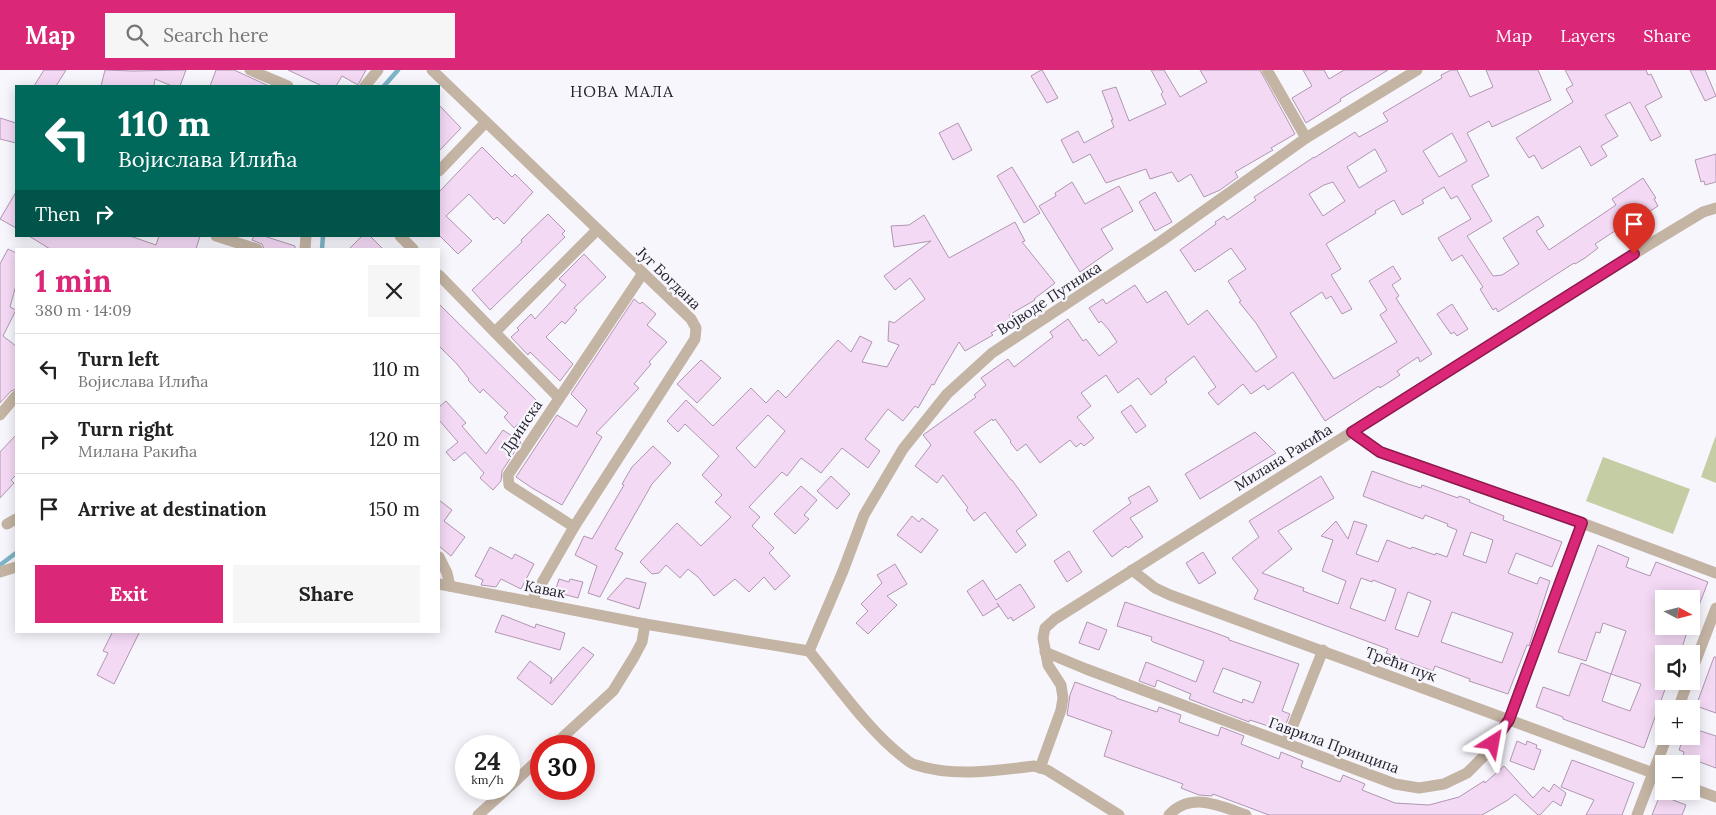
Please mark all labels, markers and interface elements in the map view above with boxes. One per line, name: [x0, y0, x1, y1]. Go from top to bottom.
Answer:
search box: [105, 13, 455, 58]
text: Map: [25, 20, 75, 51]
icon: search: [123, 21, 151, 49]
text: Search here: [163, 23, 269, 47]
text: Map: [1496, 24, 1532, 47]
text: Layers: [1560, 24, 1615, 47]
text: Share: [1643, 24, 1691, 47]
district label: НОВА МАЛА: [570, 81, 674, 101]
text: 110 m: [118, 101, 210, 146]
icon: left: [35, 105, 100, 170]
text: Војислава Илића: [118, 145, 298, 173]
icon: right: [90, 200, 118, 228]
text: Then: [35, 202, 80, 226]
pin: [1613, 203, 1655, 254]
icon: arrive: [1620, 210, 1648, 238]
street label: Југ Богдана: [632, 242, 705, 314]
street label: Војводе Путника: [993, 257, 1105, 339]
text: 1 min: [35, 262, 112, 300]
button: close: [368, 265, 420, 317]
text: 380 m · 14:09: [35, 300, 131, 320]
text: Turn left: [78, 347, 159, 371]
icon: left: [35, 355, 63, 383]
text: 110 m: [372, 357, 420, 381]
text: Војислава Илића: [78, 371, 209, 391]
street label: Дринска: [496, 396, 546, 458]
text: Turn right: [78, 417, 174, 441]
street label: Милана Ракића: [1231, 419, 1336, 495]
icon: right: [35, 425, 63, 453]
text: 120 m: [369, 427, 420, 451]
text: Милана Ракића: [78, 441, 197, 461]
icon: arrive: [35, 495, 63, 523]
text: Arrive at destination: [78, 497, 267, 521]
text: 150 m: [369, 497, 420, 521]
button: Exit: [35, 565, 223, 623]
button: Share: [233, 565, 420, 623]
street label: Кавак: [523, 576, 567, 602]
north arrow: [1655, 590, 1700, 635]
map controls: [1655, 590, 1700, 800]
street label: Трећи пук: [1363, 642, 1439, 686]
button: sound: [1655, 645, 1700, 690]
button: +: [1655, 700, 1700, 745]
street label: Гаврила Принципа: [1266, 713, 1402, 778]
position arrow: [1466, 716, 1518, 768]
speed limit sign: 30: [530, 735, 595, 800]
text: 24: [474, 745, 501, 777]
button: −: [1655, 755, 1700, 800]
text: km/h: [471, 772, 504, 787]

